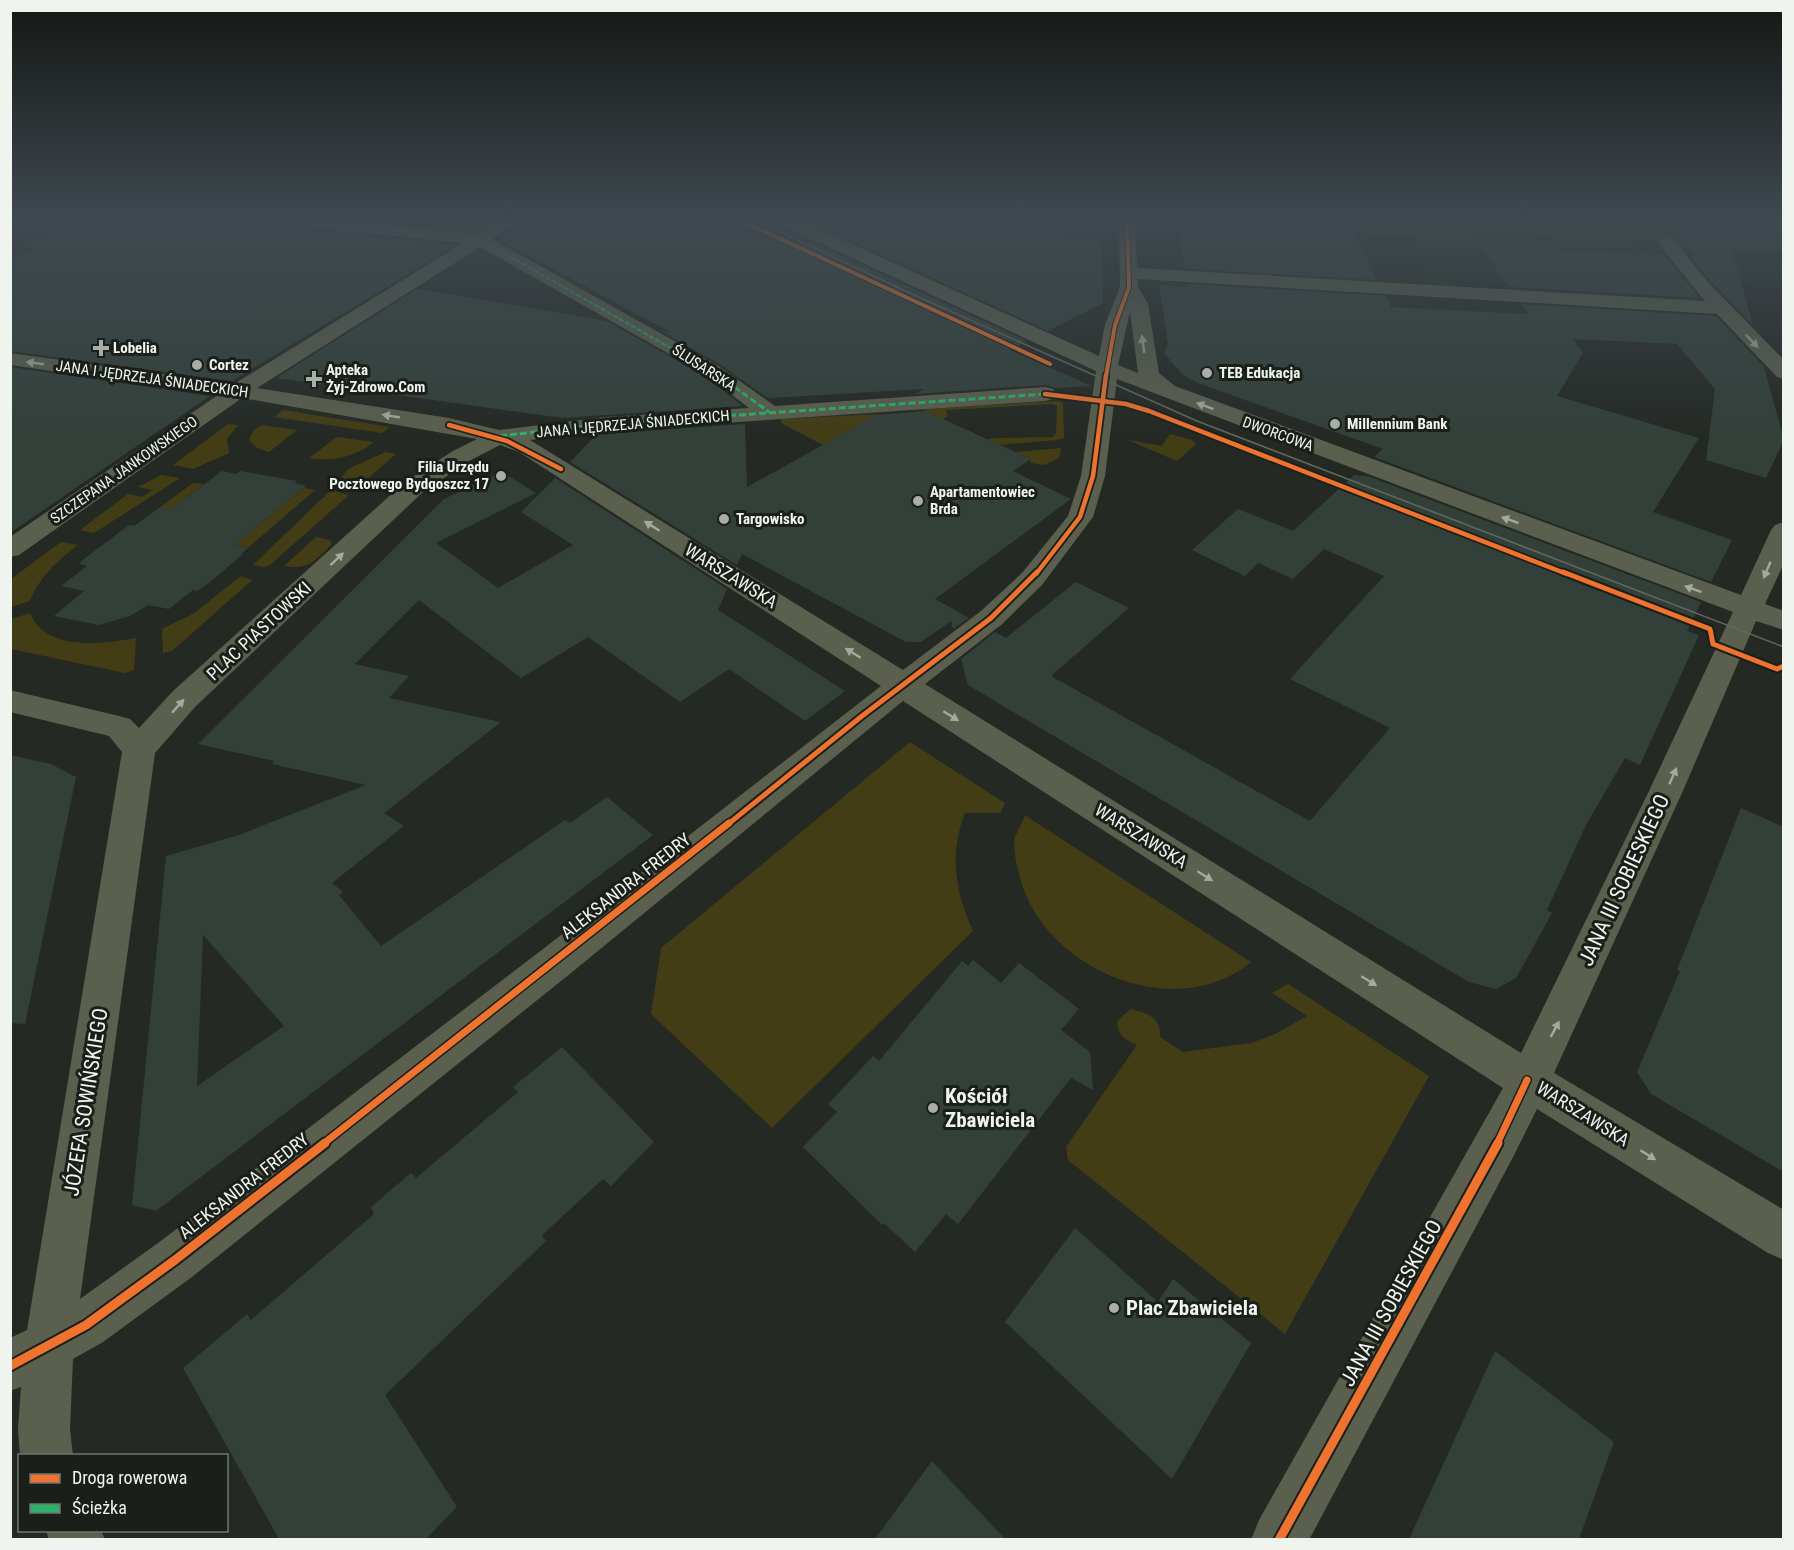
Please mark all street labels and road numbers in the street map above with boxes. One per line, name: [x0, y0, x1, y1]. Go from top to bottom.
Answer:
street label: ŚLUSARSKA: [669, 341, 739, 395]
street label: JANA I JĘDRZEJA ŚNIADECKICH: [55, 357, 249, 401]
street label: JANA I JĘDRZEJA ŚNIADECKICH: [536, 407, 730, 441]
street label: SZCZEPANA JANKOWSKIEGO: [47, 412, 201, 528]
street label: DWORCOWA: [1240, 413, 1316, 455]
street label: WARSZAWSKA: [681, 539, 782, 613]
street label: PLAC PIASTOWSKI: [202, 577, 315, 684]
street label: JANA III SOBIESKIEGO: [1574, 790, 1674, 970]
street label: WARSZAWSKA: [1091, 799, 1192, 873]
street label: ALEKSANDRA FREDRY: [557, 828, 695, 943]
street label: JÓZEFA SOWIŃSKIEGO: [59, 1006, 113, 1198]
street label: WARSZAWSKA: [1533, 1077, 1634, 1151]
street label: ALEKSANDRA FREDRY: [175, 1128, 313, 1243]
street label: JANA III SOBIESKIEGO: [1335, 1216, 1447, 1390]

